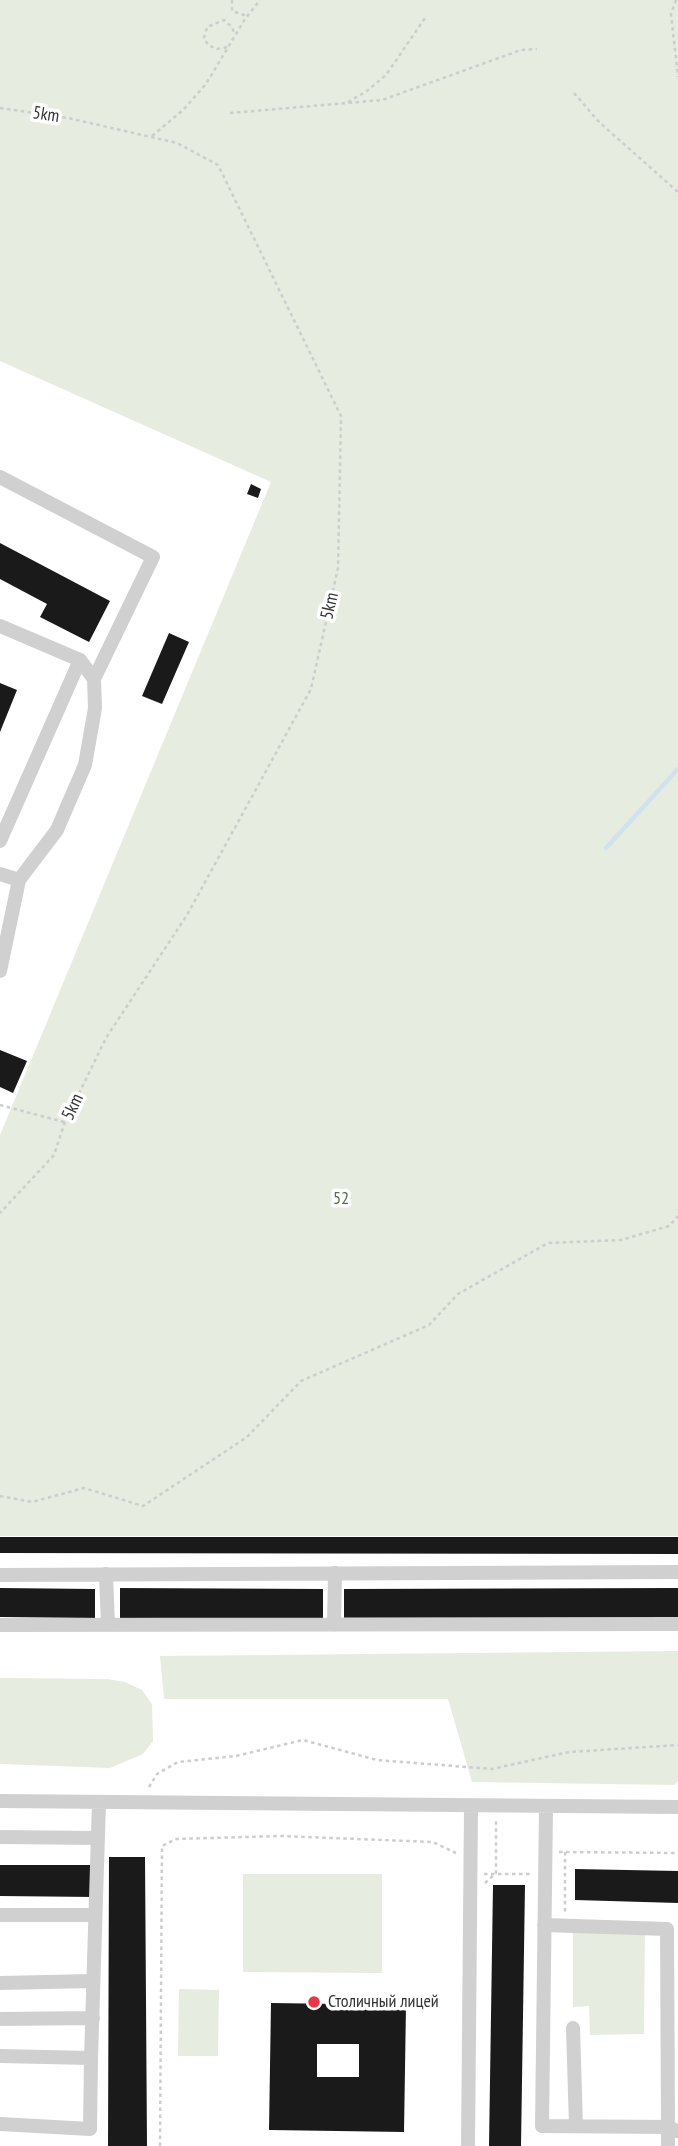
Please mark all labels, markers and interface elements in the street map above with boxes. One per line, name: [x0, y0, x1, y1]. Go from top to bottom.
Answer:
street label: 5km: [31, 102, 61, 128]
street label: 5km: [316, 591, 344, 621]
street label: 5km: [58, 1090, 88, 1124]
park label: 52: [333, 1188, 349, 1210]
place label: Столичный лицей: [328, 1991, 439, 2013]
marker: Столичный лицей: [306, 1994, 322, 2010]

